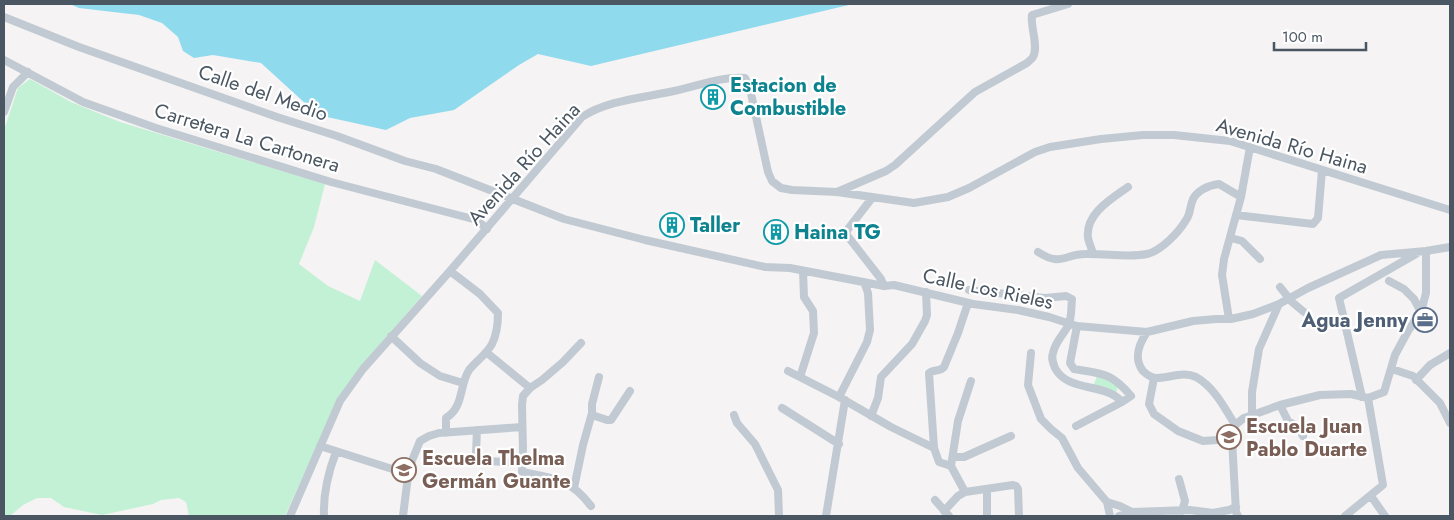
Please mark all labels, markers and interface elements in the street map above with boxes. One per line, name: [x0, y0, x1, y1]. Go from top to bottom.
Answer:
scale bar: [1274, 20, 1366, 52]
text: 100 m: [1282, 26, 1323, 48]
street label: Calle del Medio: [194, 57, 332, 129]
place label: Estacion de Combustible: [730, 71, 846, 123]
building icon: Estacion de Combustible: [700, 84, 726, 110]
street label: Carretera La Cartonera: [151, 96, 343, 180]
street label: Avenida Río Haina: [461, 96, 587, 232]
street label: Avenida Río Haina: [1213, 111, 1371, 181]
place label: Taller: [690, 211, 741, 240]
building icon: Taller: [659, 212, 685, 238]
place label: Haina TG: [794, 218, 881, 247]
building icon: Haina TG: [763, 219, 789, 245]
street label: Calle Los Rieles: [920, 261, 1056, 317]
place label: Agua Jenny: [1300, 306, 1409, 335]
office icon: Agua Jenny: [1412, 307, 1438, 333]
place label: Escuela Juan Pablo Duarte: [1246, 412, 1367, 464]
school or university icon: Escuela Juan Pablo Duarte: [1216, 424, 1242, 450]
place label: Escuela Thelma Germán Guante: [422, 444, 571, 496]
school or university icon: Escuela Thelma Germán Guante: [391, 457, 417, 483]

